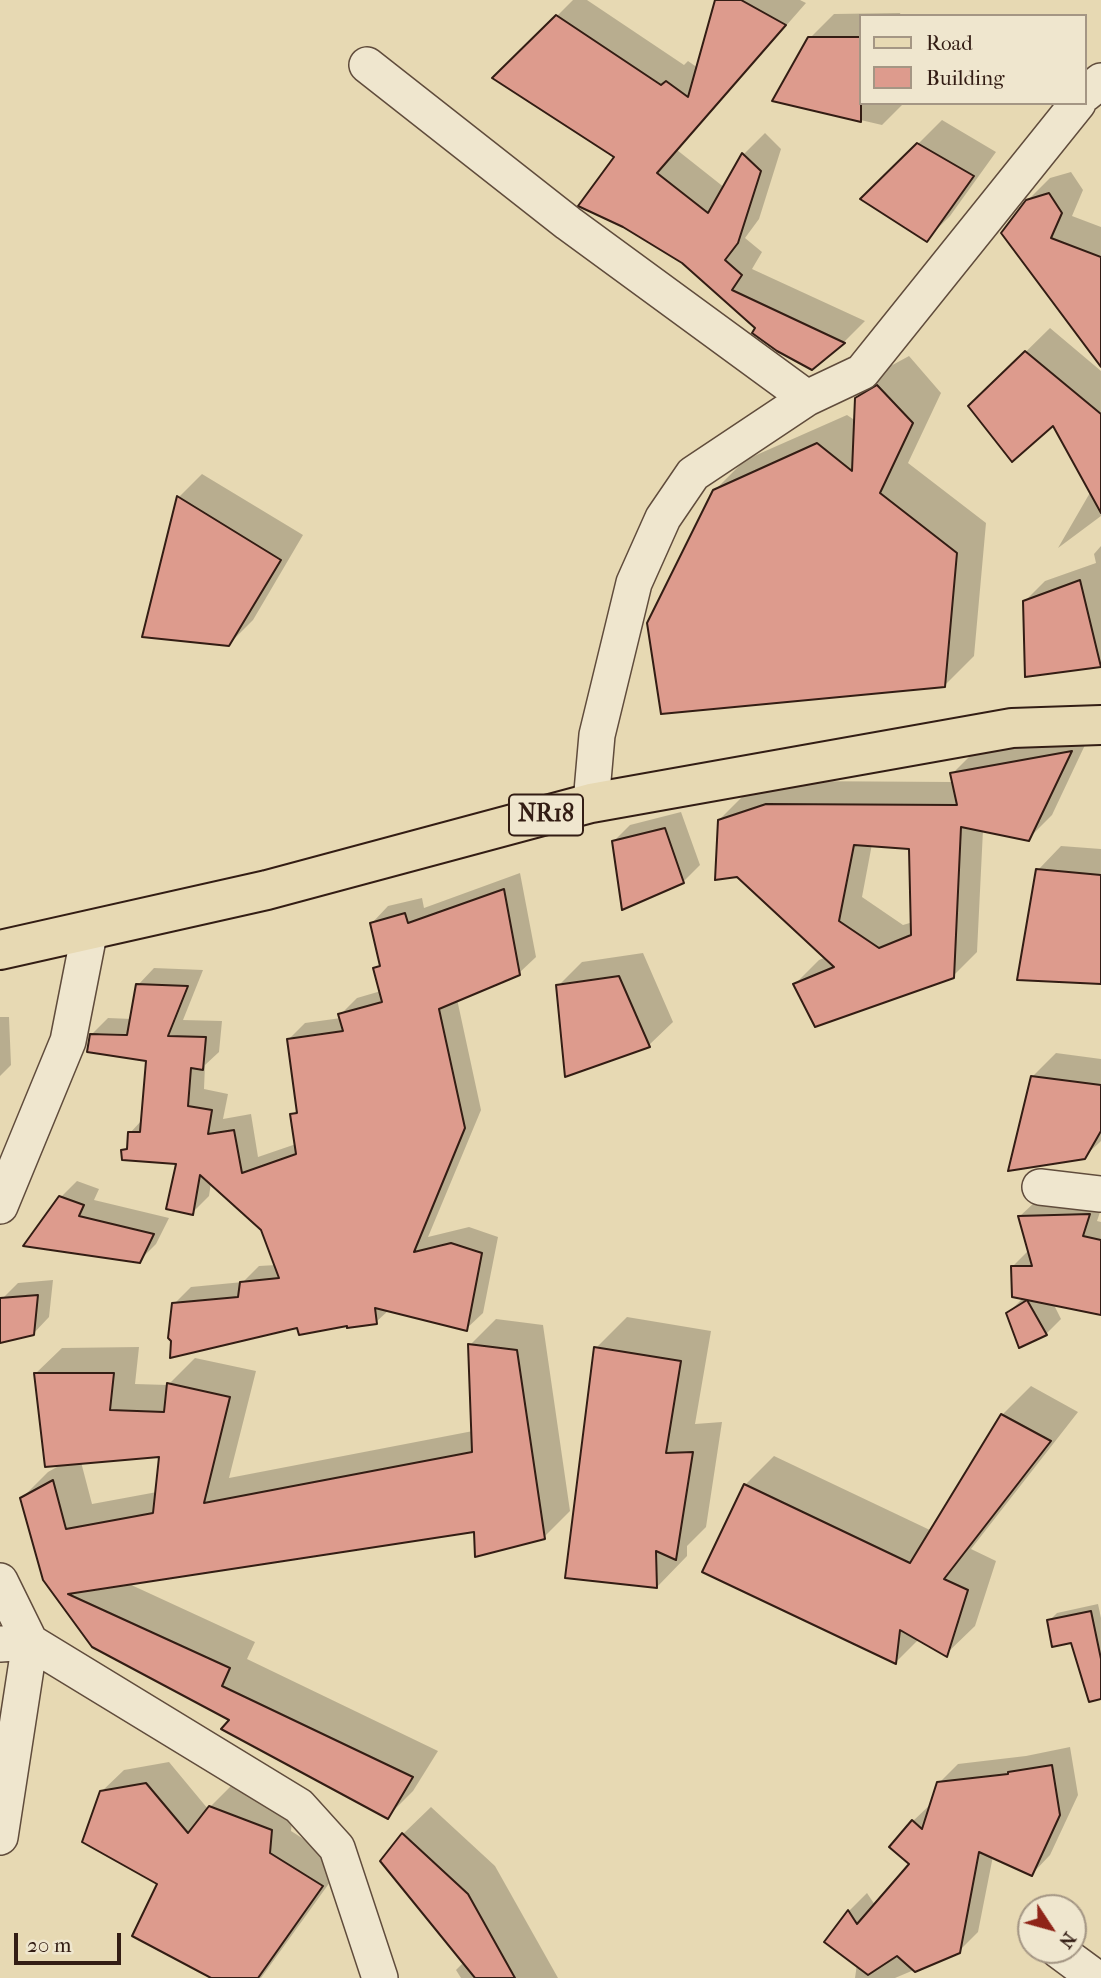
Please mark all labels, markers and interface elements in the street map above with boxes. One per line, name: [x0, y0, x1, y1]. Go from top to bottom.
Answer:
legend: [860, 14, 1087, 105]
text: Road: [926, 31, 973, 55]
text: Building: [926, 66, 1004, 90]
road number: NR18: [509, 794, 583, 836]
north arrow: [1017, 1894, 1087, 1964]
scale bar: [18, 1918, 124, 1962]
text: N: [1054, 1928, 1081, 1952]
text: 20 m: [27, 1933, 71, 1957]

